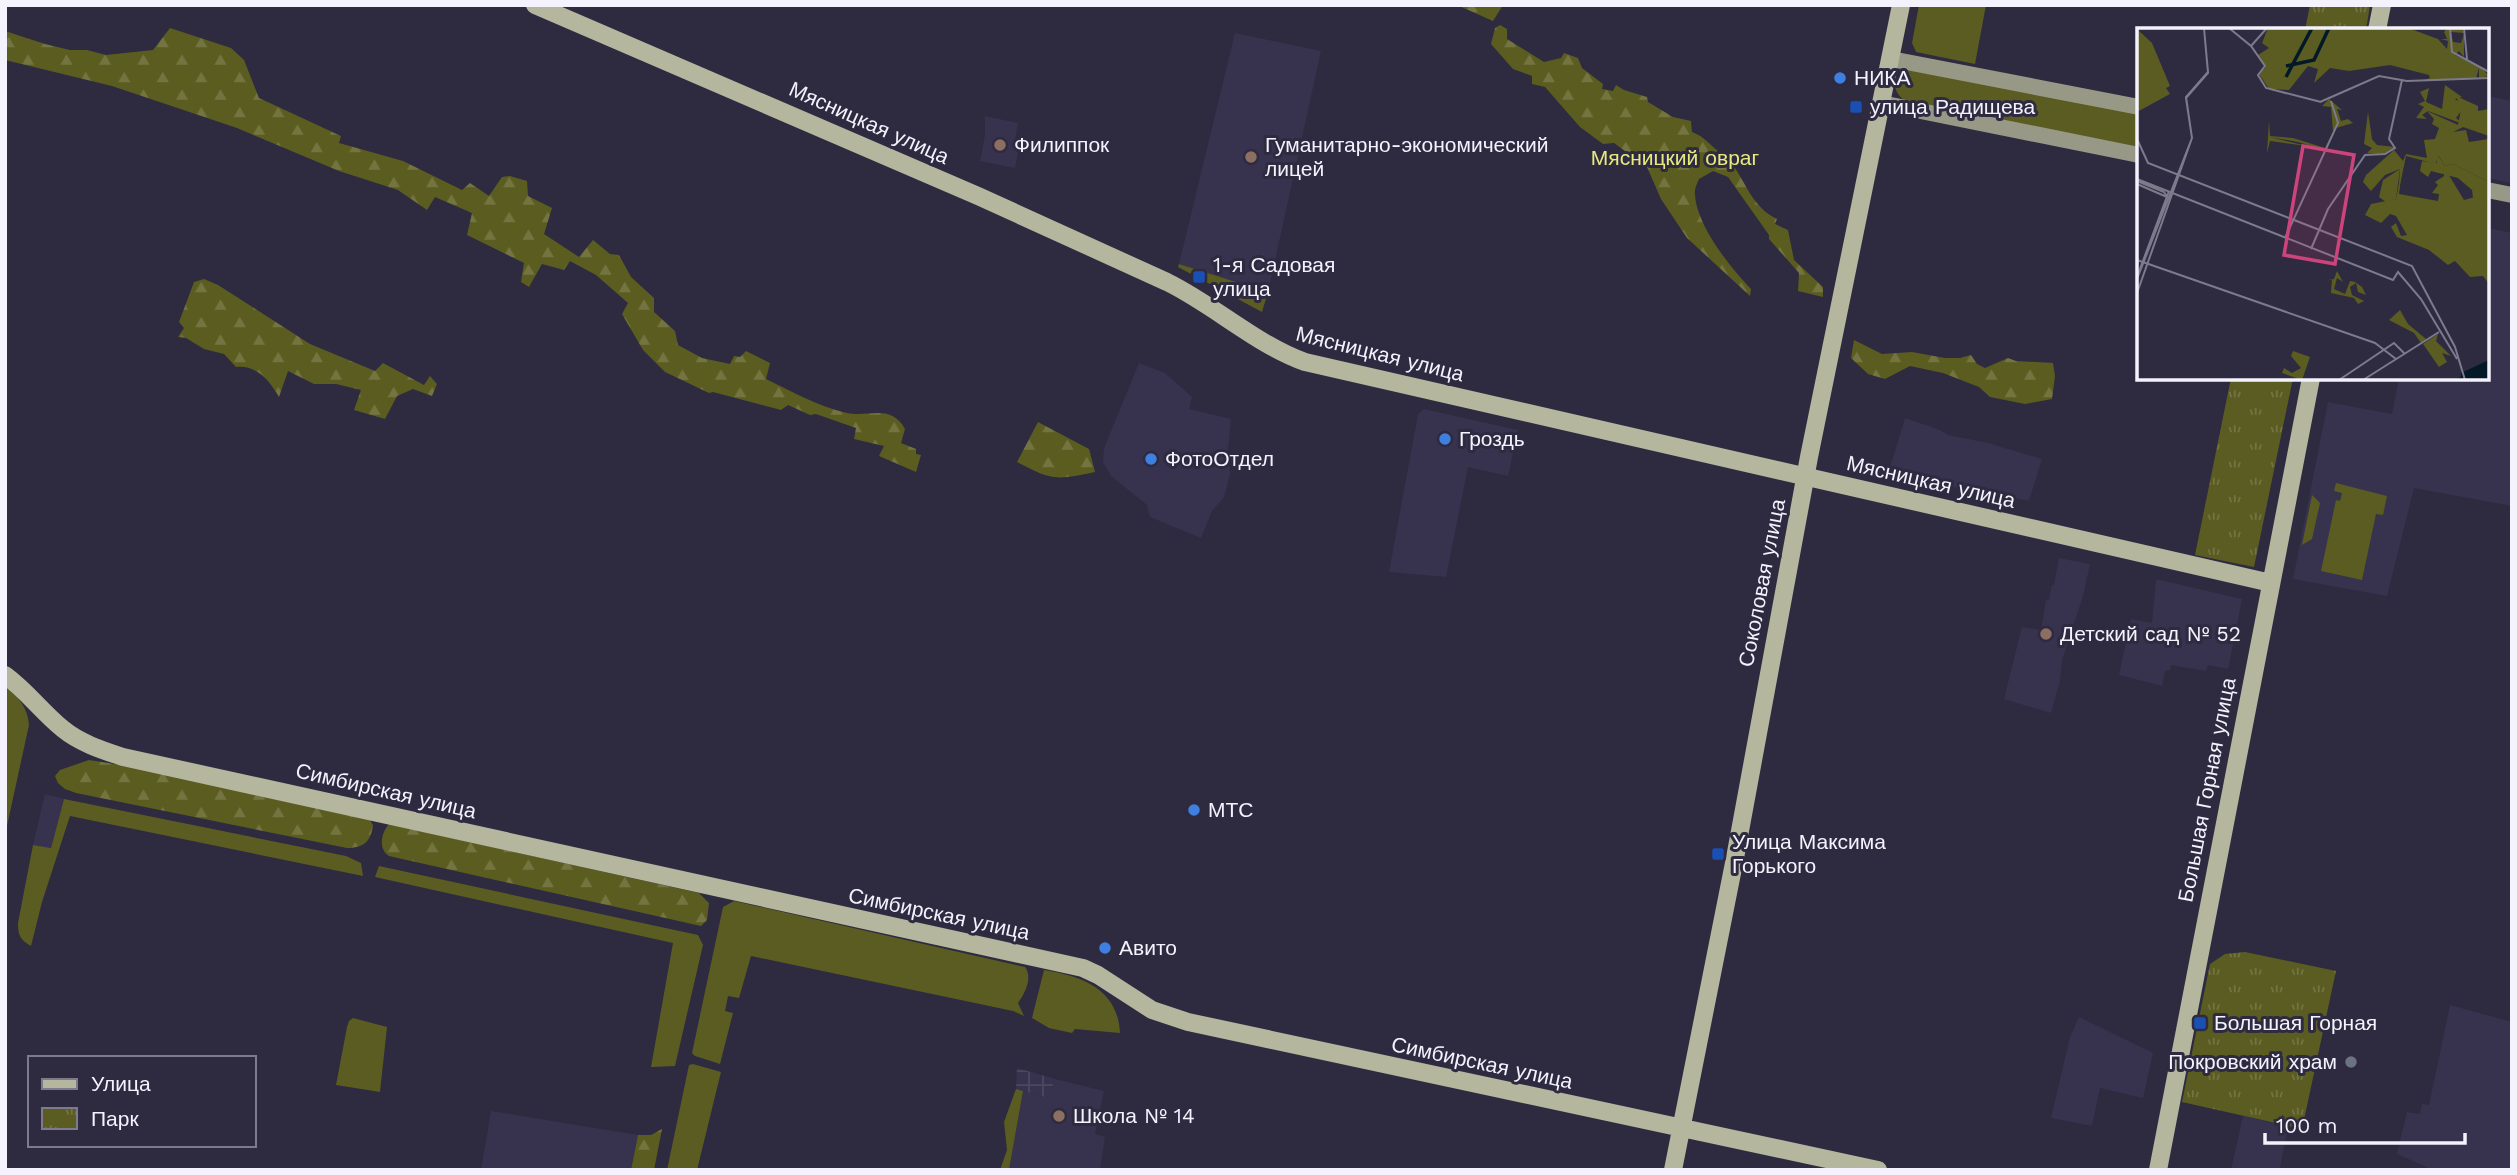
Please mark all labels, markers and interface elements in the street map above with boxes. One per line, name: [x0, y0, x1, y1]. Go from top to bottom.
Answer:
inset map: [2137, 28, 2489, 380]
place label: НИКА: [1854, 65, 1911, 90]
marker: НИКА: [1832, 70, 1848, 86]
street label: Мясницкая улица: [785, 76, 953, 169]
place label: улица Радищева: [1870, 94, 2036, 119]
marker: улица Радищева: [1848, 99, 1864, 115]
place label: Филиппок: [1014, 132, 1110, 157]
place label: Гуманитарно-экономический лицей: [1265, 132, 1548, 181]
marker: Филиппок: [992, 137, 1008, 153]
park label: Мясницкий овраг: [1591, 145, 1760, 170]
marker: Гуманитарно-экономический лицей: [1243, 149, 1259, 165]
place label: 1-я Садовая улица: [1213, 252, 1335, 301]
marker: 1-я Садовая улица: [1191, 269, 1207, 285]
street label: Мясницкая улица: [1293, 321, 1467, 387]
place label: Гроздь: [1459, 426, 1525, 451]
marker: Гроздь: [1437, 431, 1453, 447]
place label: ФотоОтдел: [1165, 446, 1274, 471]
street label: Мясницкая улица: [1844, 450, 2018, 513]
marker: ФотоОтдел: [1143, 451, 1159, 467]
street label: Соколовая улица: [1733, 497, 1790, 669]
place label: Детский сад № 52: [2060, 621, 2241, 646]
marker: Детский сад № 52: [2038, 626, 2054, 642]
street label: Большая Горная улица: [2172, 675, 2241, 904]
street label: Симбирская улица: [293, 758, 479, 824]
place label: МТС: [1208, 797, 1254, 822]
marker: МТС: [1186, 802, 1202, 818]
place label: Улица Максима Горького: [1732, 829, 1886, 878]
marker: Улица Максима Горького: [1710, 846, 1726, 862]
street label: Симбирская улица: [846, 882, 1032, 945]
place label: Авито: [1119, 935, 1177, 960]
marker: Авито: [1097, 940, 1113, 956]
place label: Большая Горная: [2214, 1010, 2377, 1035]
marker: Большая Горная: [2192, 1015, 2208, 1031]
street label: Симбирская улица: [1389, 1031, 1575, 1094]
place label: Покровский храм: [2168, 1049, 2337, 1074]
marker: Покровский храм: [2343, 1054, 2359, 1070]
legend: [28, 1056, 256, 1147]
text: Улица: [91, 1071, 151, 1096]
scale bar: [2265, 1102, 2464, 1146]
place label: Школа № 14: [1073, 1103, 1195, 1128]
text: Парк: [91, 1106, 139, 1131]
marker: Школа № 14: [1051, 1108, 1067, 1124]
text: 100 m: [2276, 1113, 2338, 1138]

